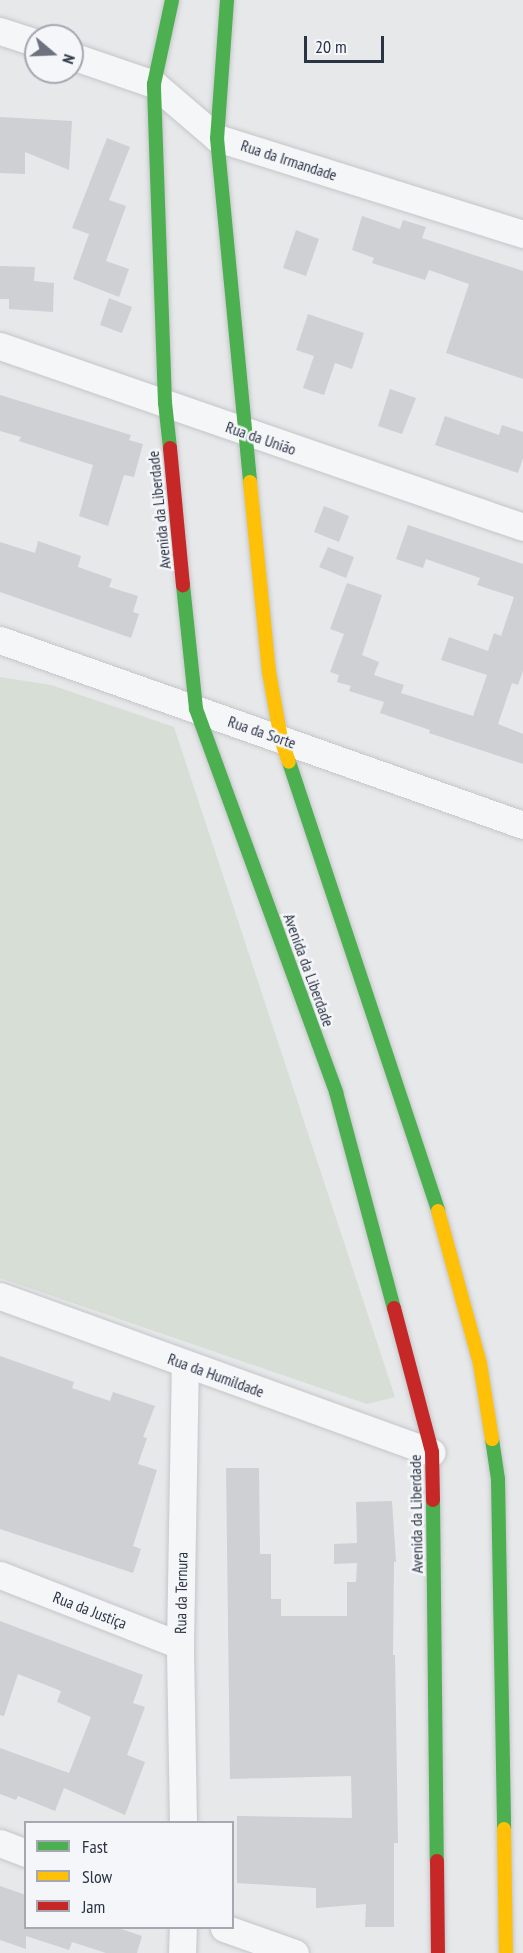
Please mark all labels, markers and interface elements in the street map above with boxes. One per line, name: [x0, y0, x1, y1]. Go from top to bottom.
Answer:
north arrow: [24, 24, 84, 84]
scale bar: [307, 24, 386, 62]
text: 20 m: [315, 35, 347, 58]
text: N: [58, 52, 80, 67]
street label: Rua da Irmandade: [239, 135, 339, 185]
street label: Rua da União: [223, 417, 299, 459]
street label: Avenida da Liberdade: [143, 450, 175, 570]
street label: Rua da Sorte: [226, 711, 298, 753]
street label: Avenida da Liberdade: [280, 911, 338, 1029]
street label: Rua da Humildade: [165, 1349, 267, 1401]
street label: Avenida da Liberdade: [405, 1454, 427, 1574]
street label: Rua da Ternura: [171, 1552, 191, 1634]
street label: Rua da Justiça: [50, 1587, 130, 1633]
legend: [24, 1821, 234, 1929]
text: Fast: [82, 1835, 108, 1858]
text: Slow: [82, 1865, 112, 1888]
text: Jam: [82, 1895, 105, 1918]

